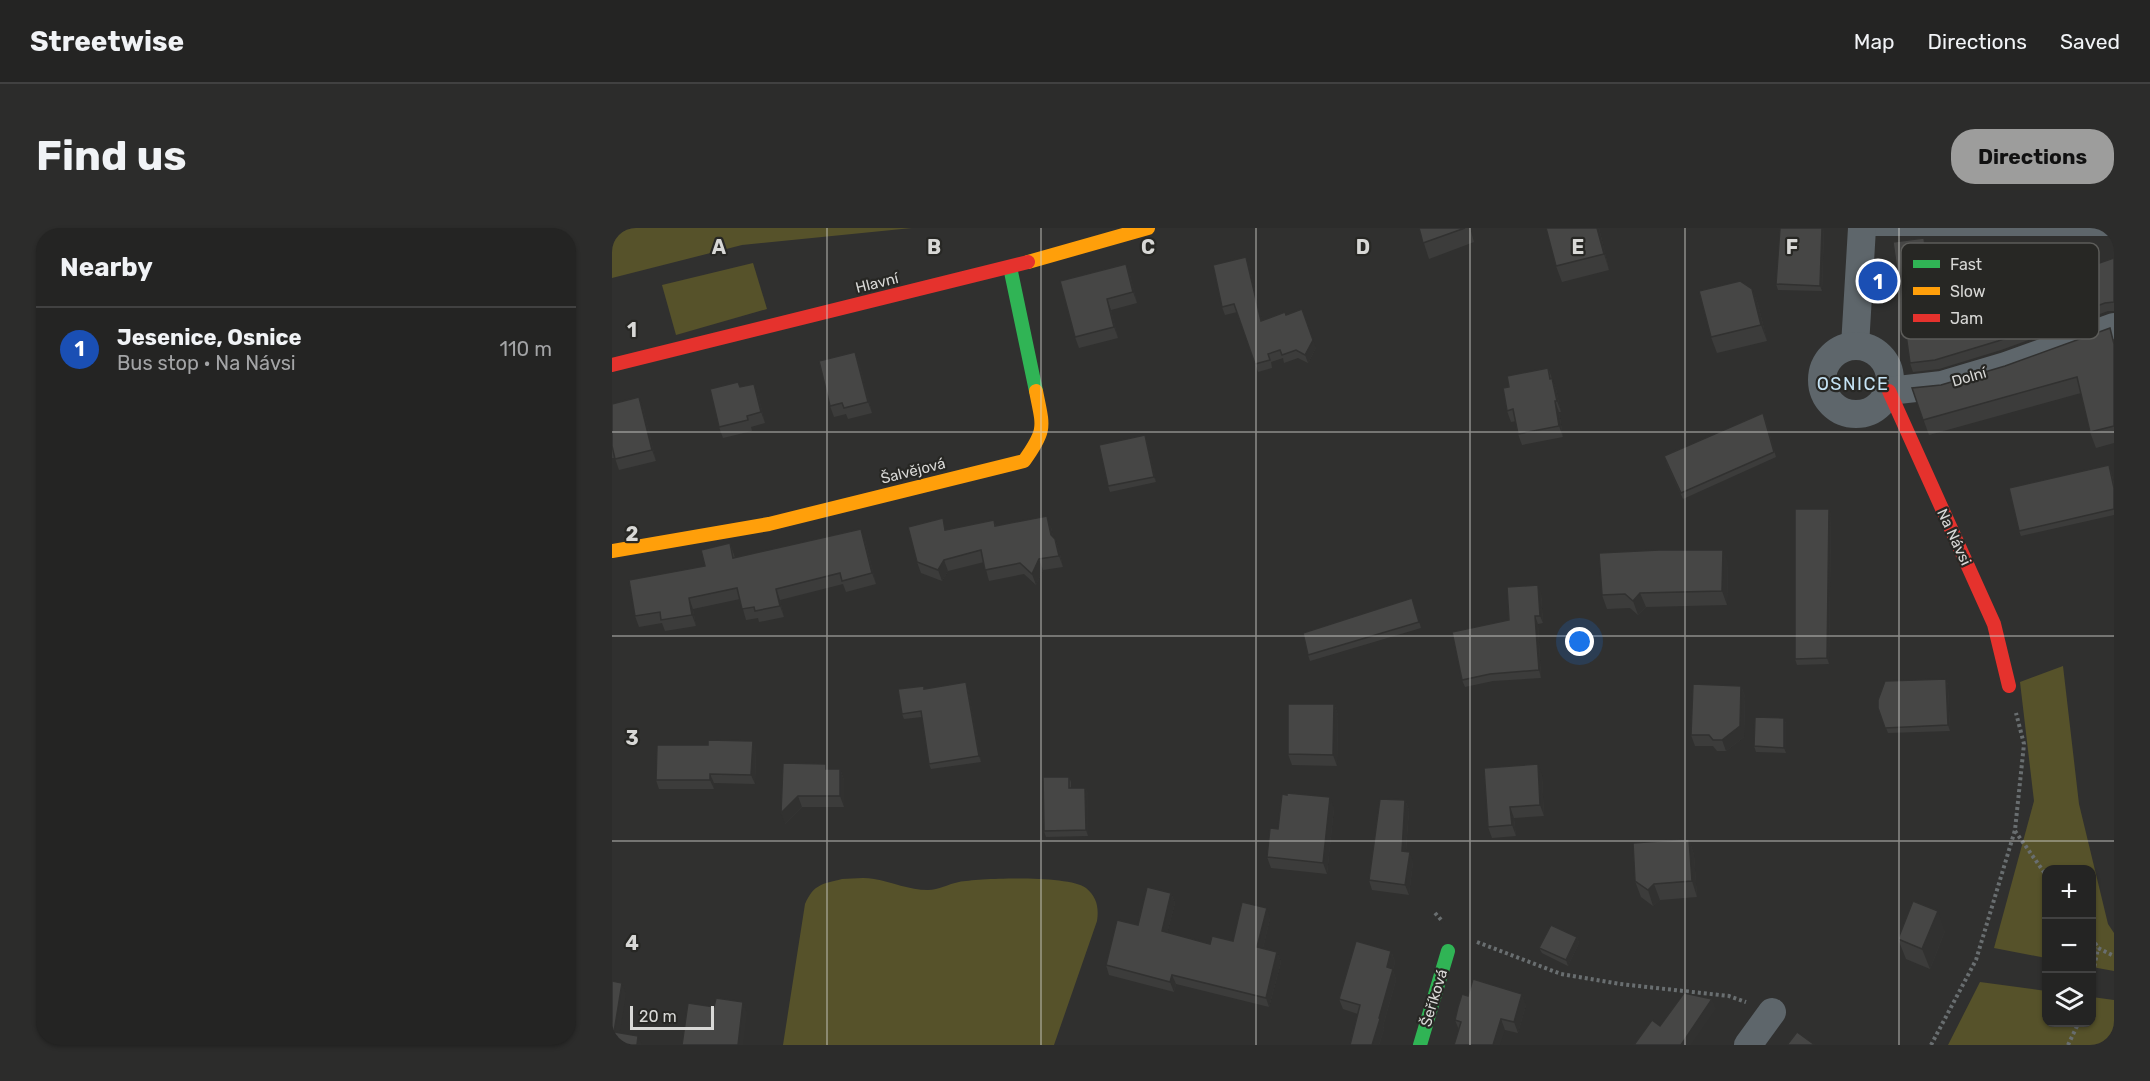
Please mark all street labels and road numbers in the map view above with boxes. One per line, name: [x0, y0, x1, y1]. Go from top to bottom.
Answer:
street label: Hlavní: [854, 269, 902, 297]
street label: Dolní: [1950, 363, 1990, 391]
street label: Šalvějová: [879, 454, 947, 488]
street label: Na Návsi: [1933, 506, 1975, 568]
street label: Šeříková: [1417, 967, 1451, 1029]

